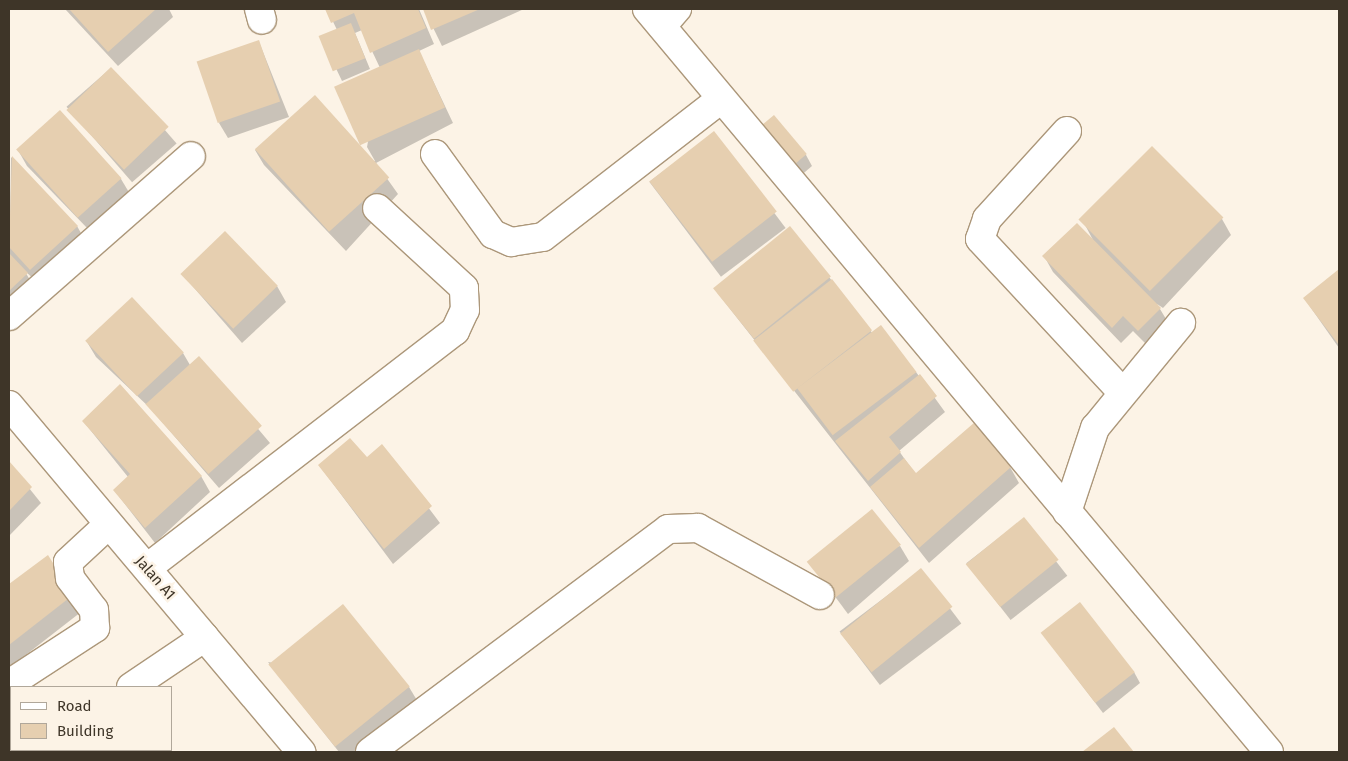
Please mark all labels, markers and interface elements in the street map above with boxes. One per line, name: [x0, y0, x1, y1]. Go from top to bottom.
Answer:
street label: Jalan A1: [131, 552, 179, 604]
legend: [10, 686, 172, 751]
text: Road: [57, 697, 92, 715]
text: Building: [57, 722, 113, 740]

